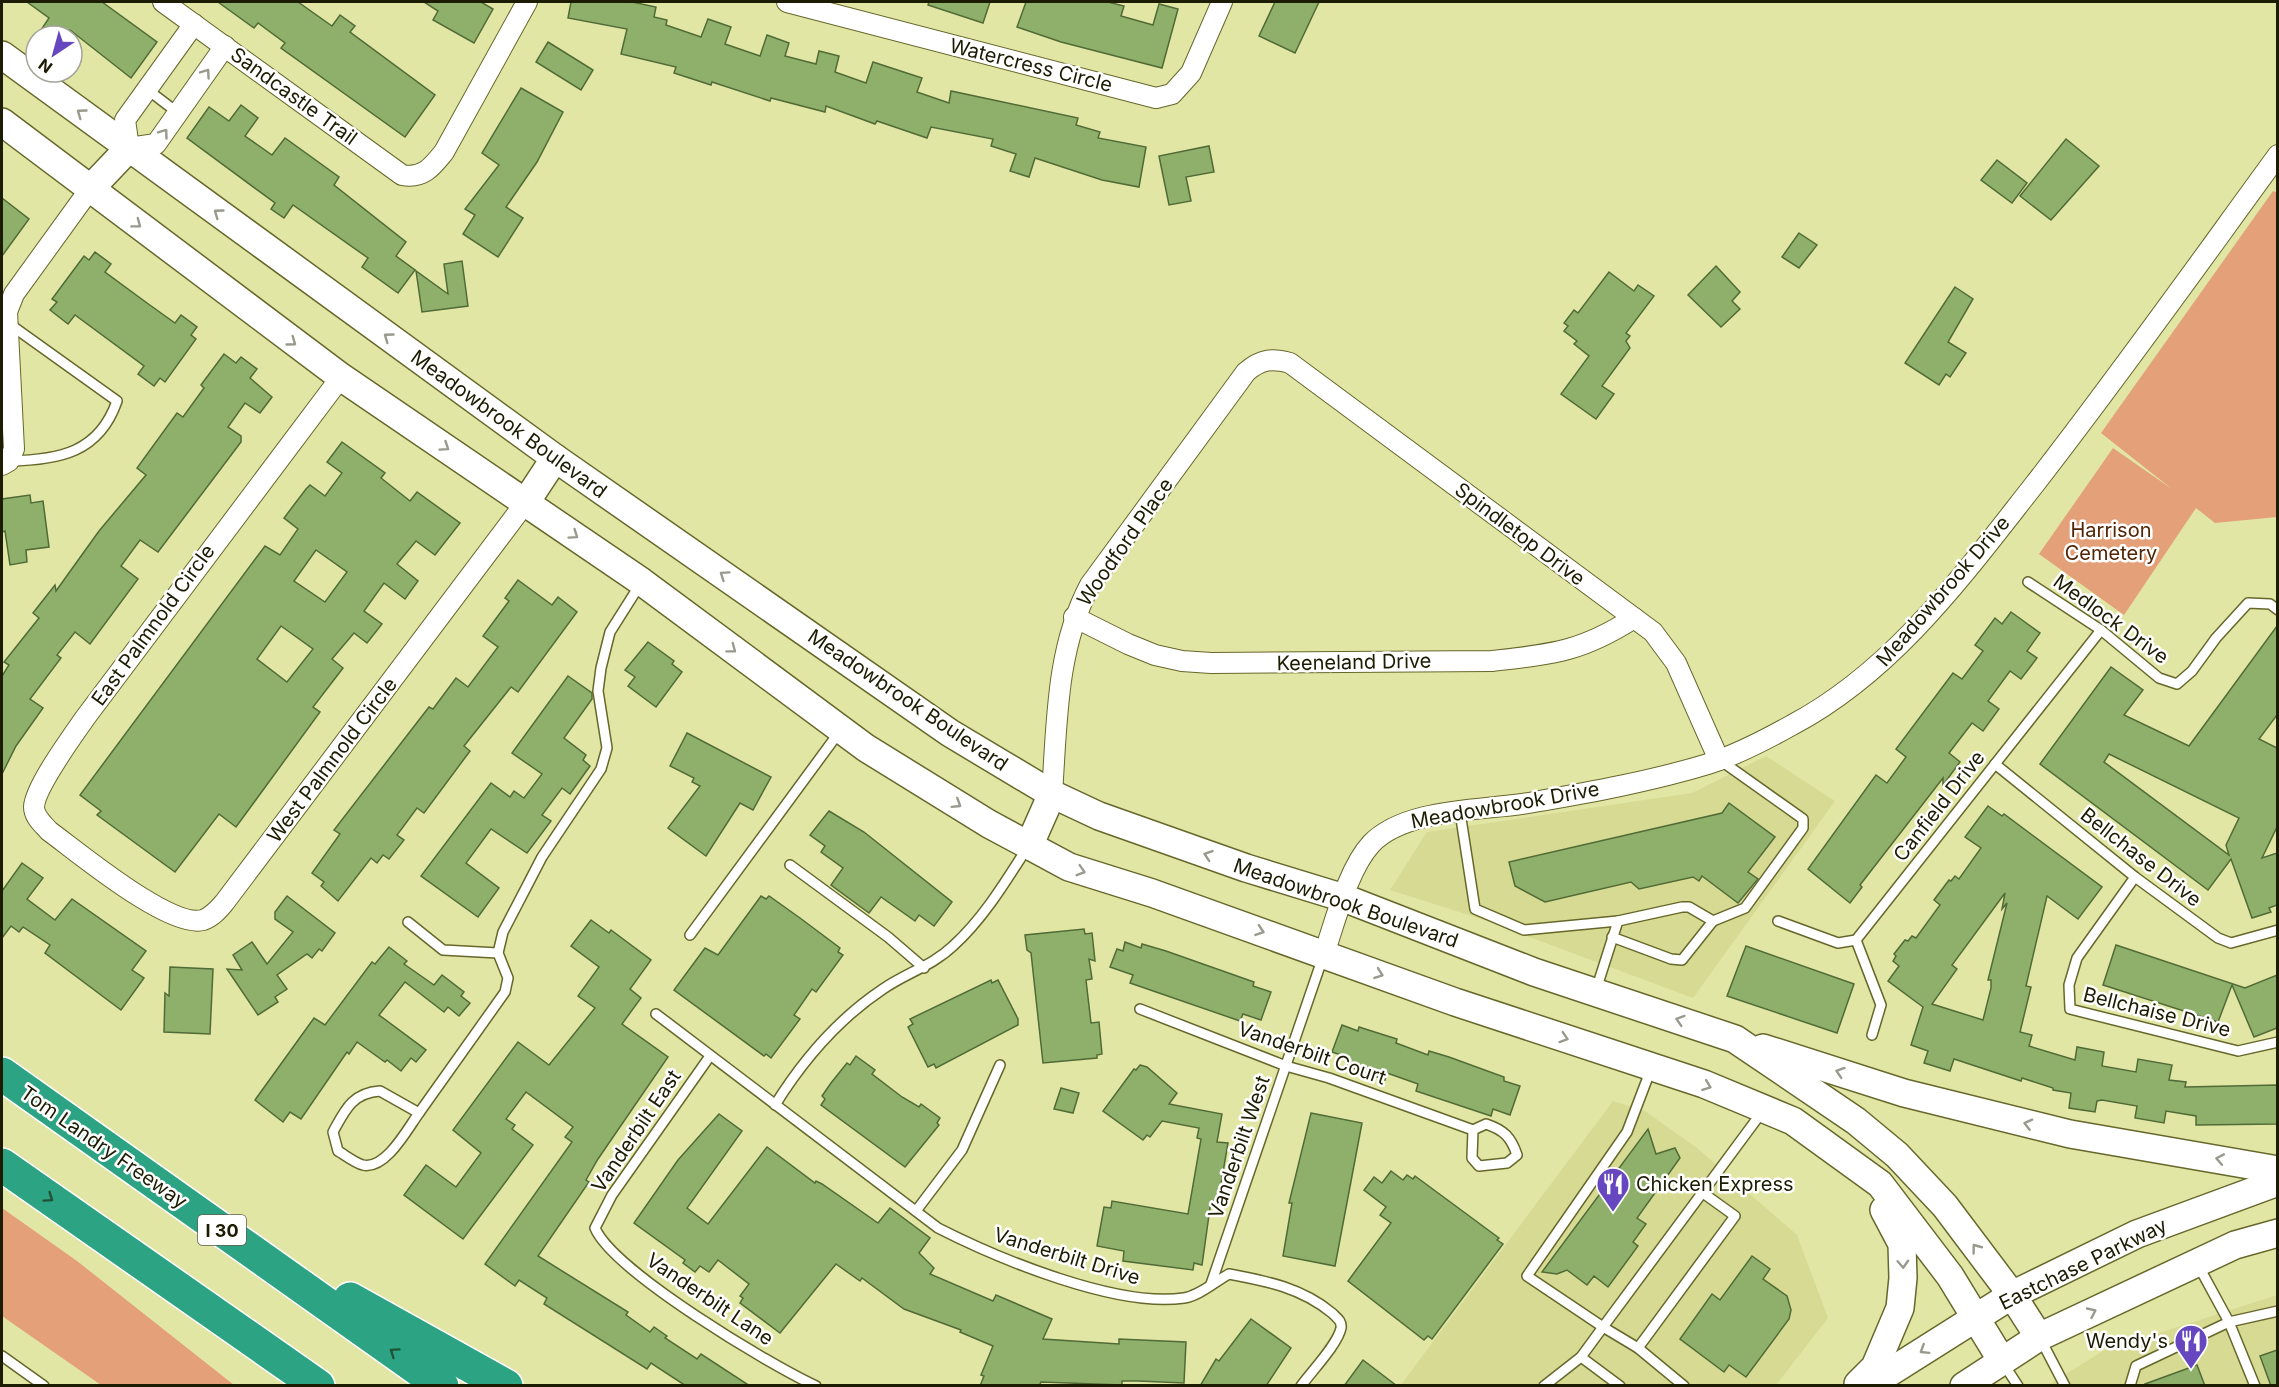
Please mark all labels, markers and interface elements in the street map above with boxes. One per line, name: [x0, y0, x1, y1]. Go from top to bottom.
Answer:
north arrow: [24, 24, 84, 84]
street label: Watercress Circle: [947, 33, 1115, 97]
street label: Sandcastle Trail: [226, 42, 362, 150]
text: N: [34, 54, 56, 78]
one-way arrow: [199, 68, 210, 79]
one-way arrow: [77, 109, 88, 120]
one-way arrow: [157, 128, 168, 139]
one-way arrow: [213, 209, 224, 220]
one-way arrow: [130, 217, 141, 228]
one-way arrow: [384, 333, 395, 344]
one-way arrow: [286, 334, 297, 345]
street label: Meadowbrook Boulevard: [406, 345, 612, 503]
one-way arrow: [439, 440, 450, 451]
street label: Woodford Place: [1072, 473, 1178, 611]
street label: Spindletop Drive: [1450, 477, 1590, 591]
street label: Meadowbrook Drive: [1871, 511, 2015, 671]
park label: Harrison Cemetery: [2065, 518, 2157, 565]
one-way arrow: [567, 528, 578, 539]
street label: East Palmnold Circle: [86, 540, 220, 710]
street label: Medlock Drive: [2049, 569, 2173, 669]
one-way arrow: [720, 571, 731, 582]
street label: Meadowbrook Boulevard: [803, 624, 1013, 776]
one-way arrow: [726, 642, 737, 653]
street label: Keeneland Drive: [1276, 649, 1432, 675]
street label: West Palmnold Circle: [262, 673, 402, 847]
street label: Canfield Drive: [1888, 746, 1990, 866]
street label: Meadowbrook Drive: [1409, 777, 1601, 833]
one-way arrow: [951, 797, 961, 809]
street label: Bellchase Drive: [2076, 802, 2206, 912]
one-way arrow: [1203, 849, 1214, 862]
street label: Meadowbrook Boulevard: [1230, 853, 1462, 953]
one-way arrow: [1075, 864, 1086, 876]
one-way arrow: [1255, 924, 1265, 937]
one-way arrow: [1373, 966, 1384, 979]
street label: Bellchaise Drive: [2081, 982, 2233, 1042]
one-way arrow: [1675, 1015, 1686, 1028]
street label: Vanderbilt Court: [1235, 1016, 1390, 1090]
one-way arrow: [1558, 1030, 1568, 1043]
street label: Vanderbilt East: [586, 1065, 686, 1197]
one-way arrow: [1835, 1067, 1846, 1080]
street label: Vanderbilt West: [1203, 1072, 1275, 1222]
one-way arrow: [1701, 1078, 1712, 1091]
street label: Tom Landry Freeway: [16, 1080, 192, 1214]
one-way arrow: [2023, 1119, 2033, 1132]
one-way arrow: [2215, 1153, 2225, 1166]
restaurant icon: Chicken Express: [1595, 1166, 1631, 1213]
place label: Chicken Express: [1636, 1172, 1794, 1196]
one-way arrow: [43, 1191, 54, 1202]
street label: Eastchase Parkway: [1995, 1213, 2171, 1315]
road number: I 30: [198, 1215, 246, 1245]
street label: Vanderbilt Drive: [991, 1222, 1143, 1290]
one-way arrow: [1973, 1244, 1984, 1255]
street label: Vanderbilt Lane: [642, 1248, 778, 1350]
one-way arrow: [1896, 1259, 1909, 1268]
one-way arrow: [2086, 1308, 2097, 1320]
restaurant icon: Wendy's: [2173, 1323, 2209, 1370]
place label: Wendy's: [2086, 1329, 2168, 1353]
one-way arrow: [1920, 1342, 1930, 1354]
one-way arrow: [390, 1348, 401, 1359]

